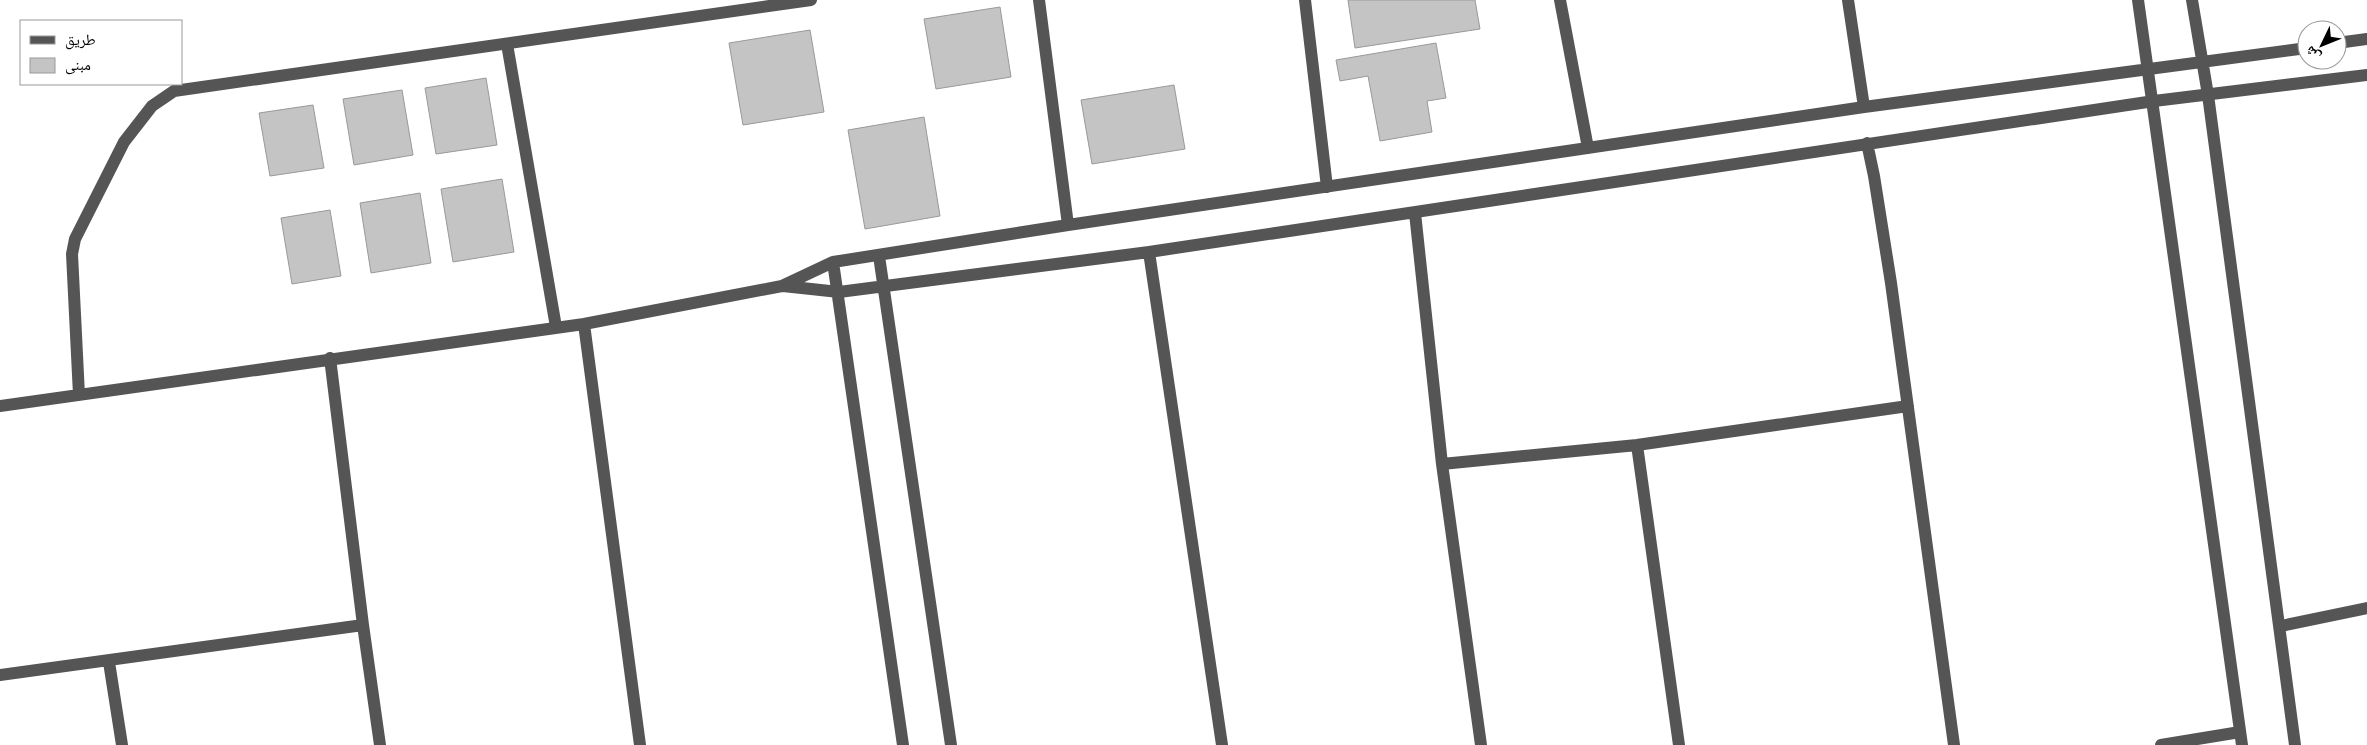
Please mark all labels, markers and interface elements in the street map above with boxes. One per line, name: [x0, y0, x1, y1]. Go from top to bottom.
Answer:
legend: [20, 20, 182, 85]
north arrow: [2297, 20, 2347, 70]
text: طريق: [65, 31, 96, 50]
text: ش: [2301, 42, 2324, 65]
text: مبنى: [65, 56, 91, 75]

